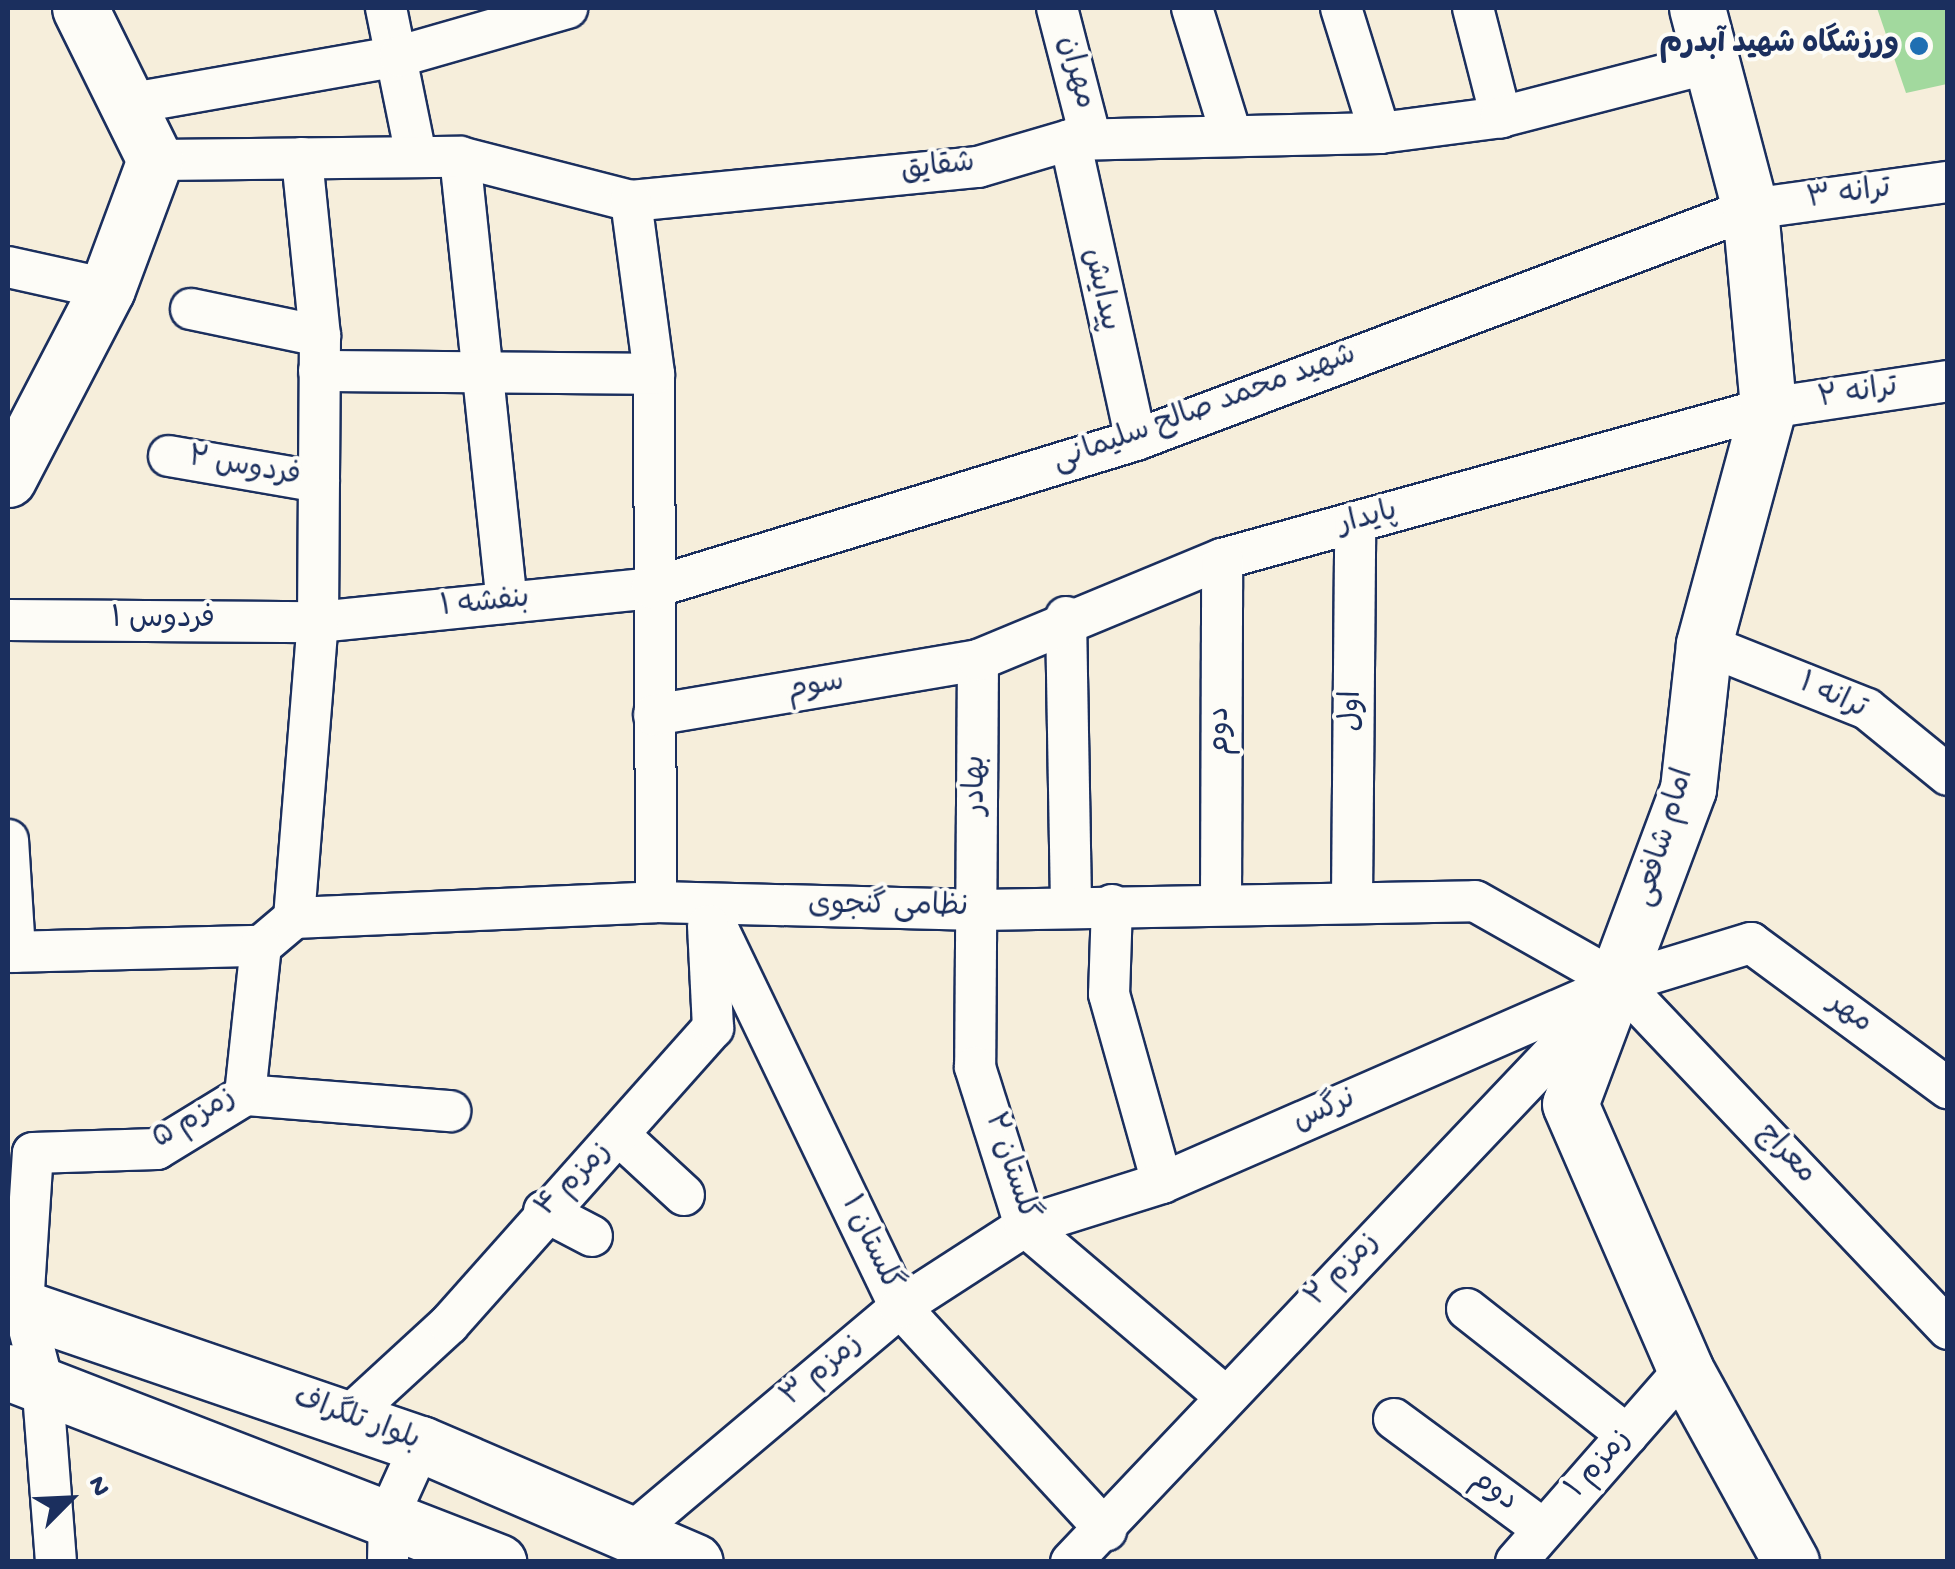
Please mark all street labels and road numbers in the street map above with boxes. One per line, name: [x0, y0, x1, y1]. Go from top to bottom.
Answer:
street label: مهران: [1047, 33, 1101, 113]
street label: شقایق: [899, 147, 977, 191]
street label: ترانه ۳: [1805, 172, 1893, 220]
street label: پیدایش: [1072, 245, 1126, 335]
street label: شهید محمد صالح سلیمانی: [1049, 338, 1361, 482]
street label: ترانه ۲: [1816, 371, 1900, 419]
street label: فردوس ۲: [185, 441, 303, 497]
street label: پایدار: [1335, 495, 1401, 545]
street label: بنفشه ۱: [439, 582, 531, 628]
street label: فردوس ۱: [111, 603, 215, 639]
street label: سوم: [785, 665, 847, 711]
street label: ترانه ۱: [1792, 667, 1872, 729]
street label: اول: [1336, 690, 1372, 732]
street label: دوم: [1204, 707, 1240, 755]
street label: بهادر: [960, 755, 996, 815]
street label: امام شافعی: [1628, 765, 1704, 911]
street label: نظامی گنجوی: [808, 889, 968, 927]
street label: مهر: [1820, 987, 1878, 1043]
street label: زمزم ۵: [147, 1081, 243, 1159]
street label: نرگس: [1288, 1082, 1362, 1142]
street label: گلستان ۲: [974, 1109, 1044, 1225]
street label: معراج: [1748, 1117, 1822, 1193]
street label: زمزم ۴: [529, 1135, 621, 1227]
street label: گلستان ۱: [830, 1190, 908, 1298]
street label: زمزم ۲: [1300, 1226, 1388, 1316]
street label: زمزم ۳: [775, 1328, 871, 1416]
street label: بلوار تلگراف: [288, 1382, 424, 1460]
street label: زمزم ۱: [1559, 1423, 1641, 1507]
street label: دوم: [1463, 1463, 1523, 1521]

